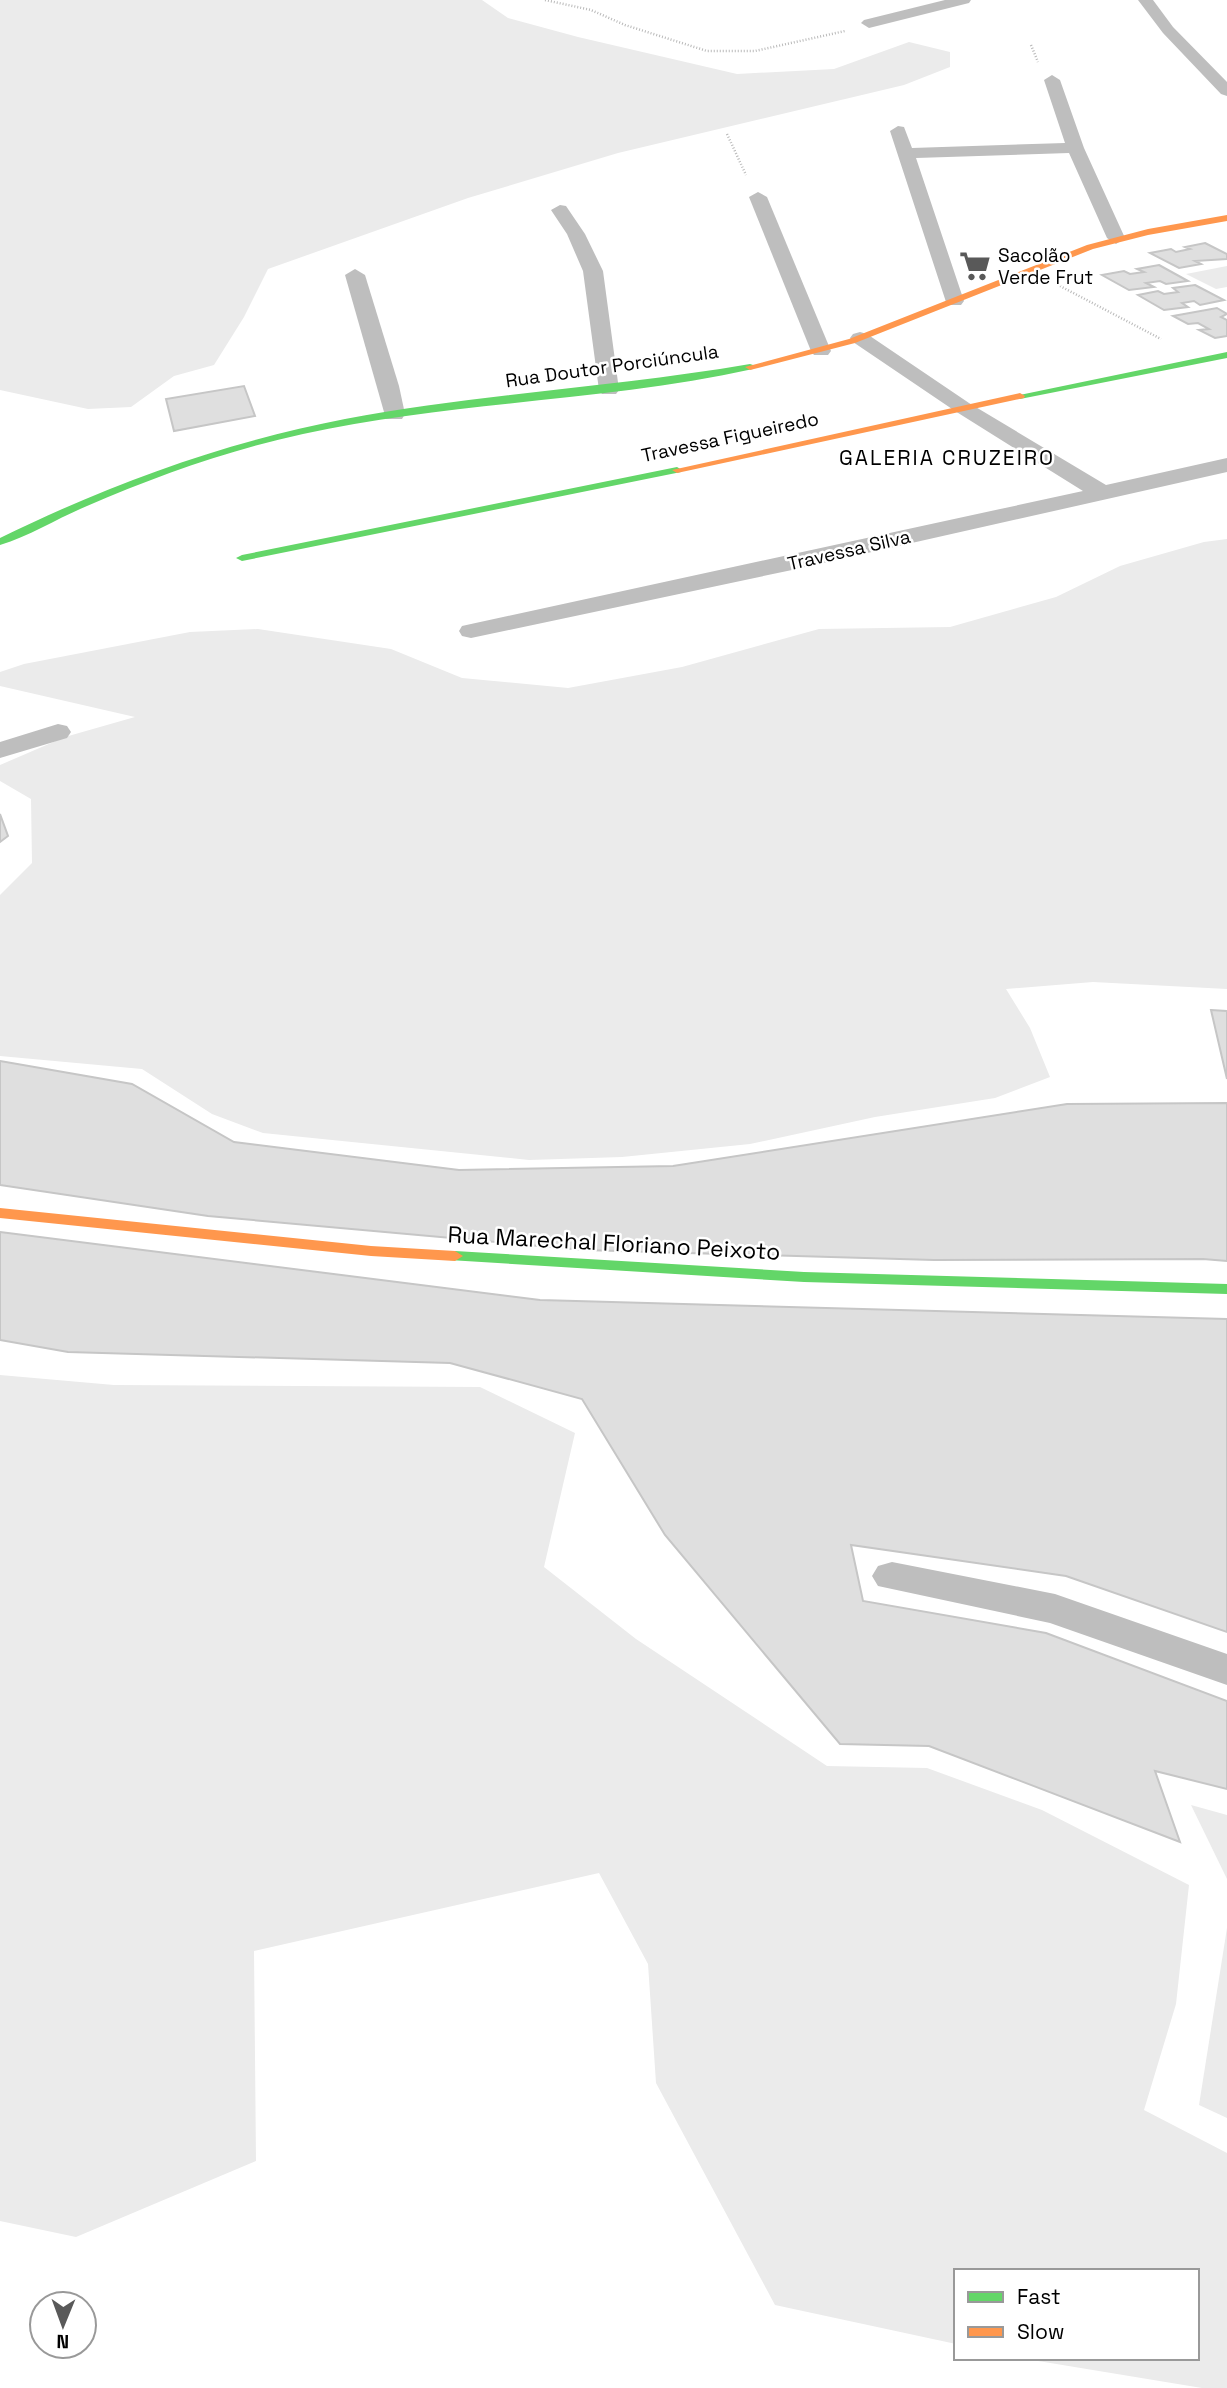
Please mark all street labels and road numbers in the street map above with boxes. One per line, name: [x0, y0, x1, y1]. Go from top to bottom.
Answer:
street label: Rua Doutor Porciúncula: [504, 339, 720, 393]
street label: Travessa Figueiredo: [639, 406, 821, 468]
street label: Travessa Silva: [785, 524, 913, 576]
street label: Rua Marechal Floriano Peixoto: [447, 1219, 781, 1267]

